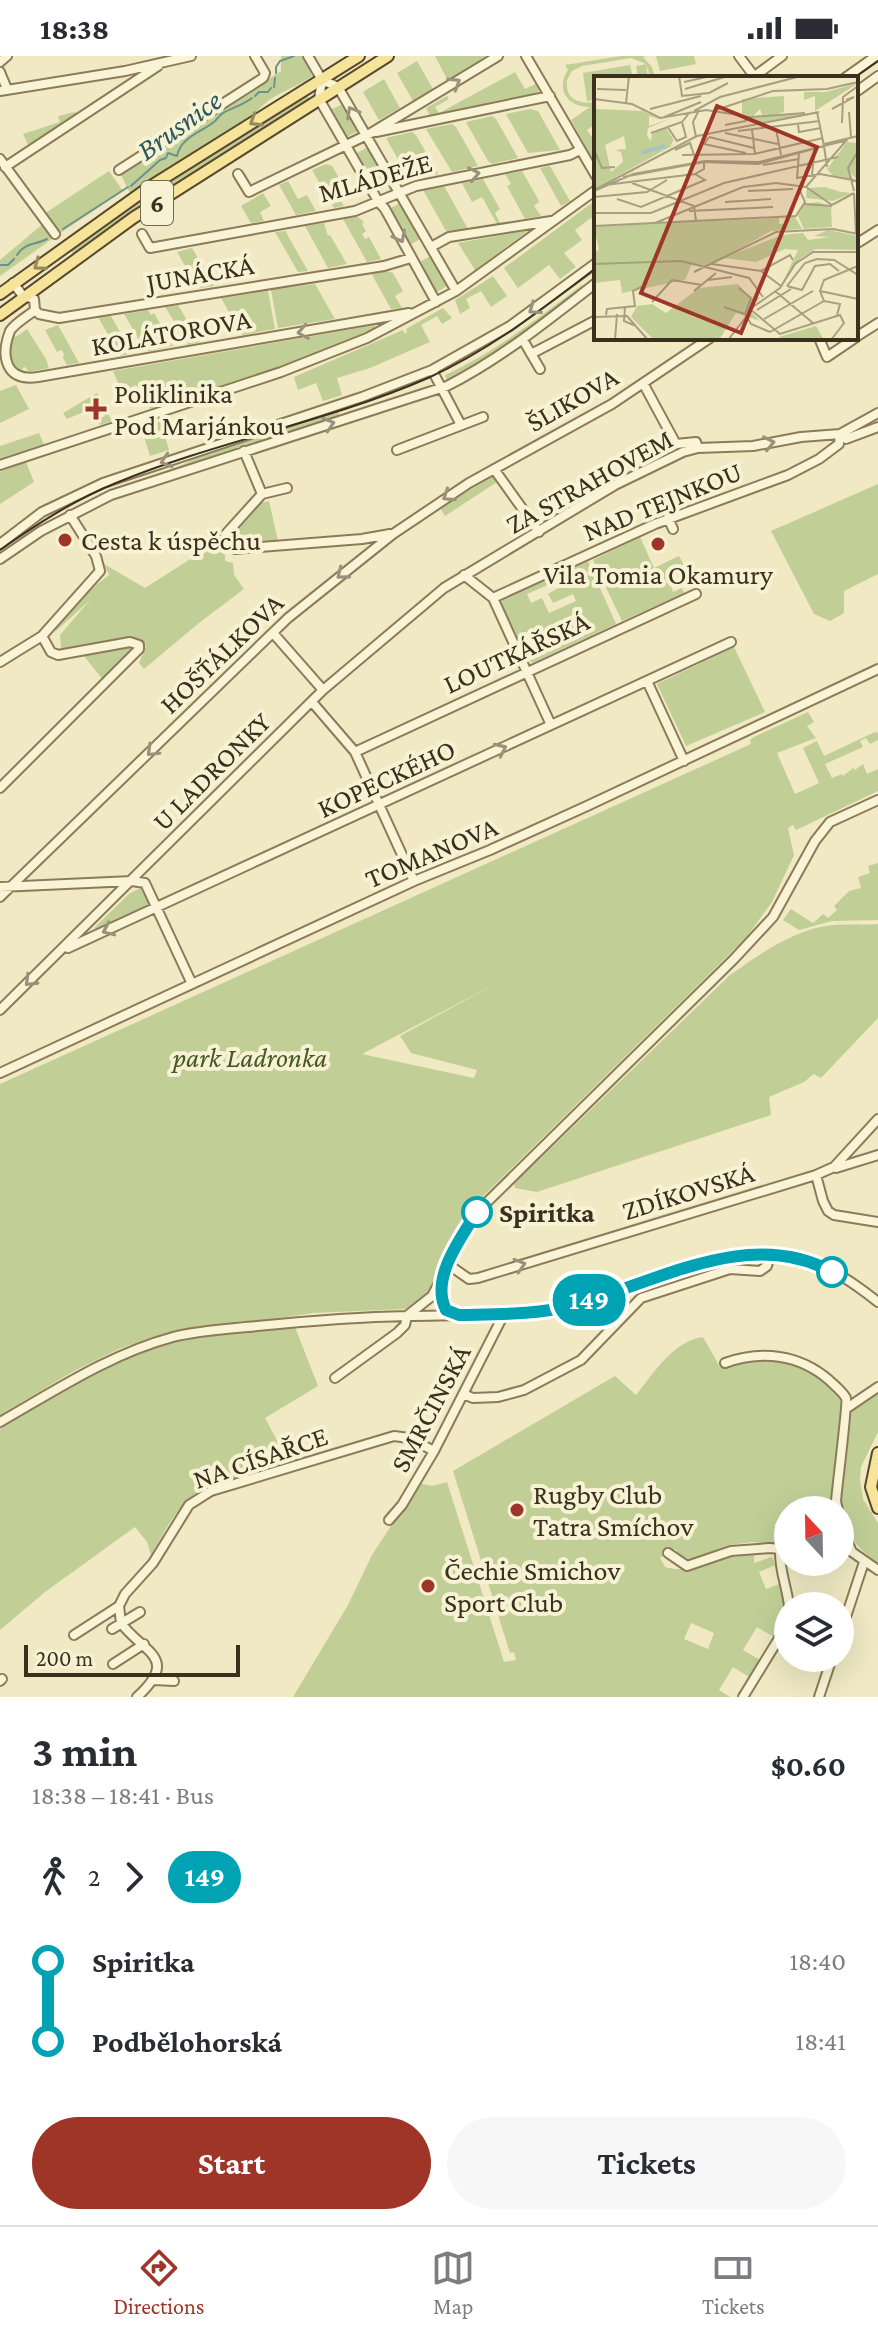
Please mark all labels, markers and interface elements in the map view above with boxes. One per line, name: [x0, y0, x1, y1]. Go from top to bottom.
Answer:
text: 18:38: [40, 12, 109, 45]
inset map: [594, 76, 858, 340]
one-way arrow: [446, 77, 461, 93]
water label: Brusnice: [130, 83, 227, 166]
one-way arrow: [346, 106, 362, 120]
one-way arrow: [249, 111, 264, 126]
street label: MLÁDEŽE: [315, 147, 435, 208]
one-way arrow: [466, 166, 480, 183]
road number: 6: [141, 181, 173, 225]
one-way arrow: [390, 228, 405, 243]
street label: JUNÁCKÁ: [141, 249, 256, 299]
one-way arrow: [33, 255, 47, 270]
one-way arrow: [528, 299, 542, 314]
street label: KOLÁTOROVA: [89, 303, 253, 362]
one-way arrow: [296, 322, 309, 339]
street label: ŠLIKOVA: [521, 361, 624, 438]
place label: Poliklinika Pod Marjánkou: [114, 378, 285, 441]
marker: Poliklinika Pod Marjánkou: [85, 398, 107, 420]
one-way arrow: [321, 417, 335, 433]
street label: ZA STRAHOVEM: [501, 423, 678, 540]
one-way arrow: [762, 435, 776, 452]
one-way arrow: [160, 451, 174, 467]
street label: NAD TEJNKOU: [578, 456, 746, 547]
one-way arrow: [443, 487, 457, 502]
place label: Cesta k úspěchu: [81, 525, 261, 556]
marker: Cesta k úspěchu: [56, 531, 74, 549]
marker: Vila Tomia Okamury: [649, 535, 667, 553]
place label: Vila Tomia Okamury: [543, 559, 774, 590]
one-way arrow: [337, 564, 351, 579]
street label: HOŠŤÁLKOVA: [153, 587, 289, 720]
street label: LOUTKÁŘSKÁ: [438, 605, 594, 700]
street label: U LADRONKY: [146, 706, 277, 837]
street label: KOPECKÉHO: [312, 733, 460, 824]
one-way arrow: [146, 741, 161, 755]
one-way arrow: [492, 743, 507, 759]
street label: TOMANOVA: [360, 811, 502, 894]
one-way arrow: [102, 920, 116, 936]
one-way arrow: [25, 972, 39, 986]
park label: park Ladronka: [171, 1042, 327, 1073]
street label: ZDÍKOVSKÁ: [619, 1157, 758, 1226]
marker: Spiritka: [462, 1197, 492, 1227]
place label: Spiritka: [499, 1197, 595, 1228]
unlabelled marker: [817, 1257, 847, 1287]
one-way arrow: [513, 1258, 527, 1274]
line badge: 149: [543, 1274, 635, 1326]
text: 149: [569, 1284, 609, 1315]
street label: SMRČINSKÁ: [384, 1339, 477, 1477]
street label: NA CÍSAŘCE: [189, 1420, 332, 1495]
place label: Rugby Club Tatra Smíchov: [533, 1479, 694, 1542]
north arrow: [774, 1496, 854, 1576]
map controls: [774, 1496, 854, 1672]
marker: Rugby Club Tatra Smíchov: [508, 1501, 526, 1519]
place label: Čechie Smichov Sport Club: [444, 1555, 621, 1618]
marker: Čechie Smichov Sport Club: [419, 1577, 437, 1595]
button: layers: [774, 1592, 854, 1672]
scale bar: [24, 1641, 240, 1677]
text: 200 m: [36, 1646, 93, 1671]
text: 3 min: [32, 1727, 137, 1775]
text: $0.60: [771, 1749, 846, 1782]
text: 18:38 – 18:41 · Bus: [32, 1781, 214, 1810]
icon: walk: [32, 1855, 76, 1899]
icon: forward: [112, 1855, 156, 1899]
text: 149: [184, 1861, 225, 1892]
text: 2: [88, 1863, 100, 1892]
text: Spiritka: [92, 1945, 195, 1978]
text: 18:40: [789, 1947, 846, 1976]
text: Podbělohorská: [92, 2025, 282, 2058]
text: 18:41: [796, 2027, 846, 2056]
button: Start: [32, 2117, 431, 2209]
button: Tickets: [447, 2117, 846, 2209]
tab: Directions: [113, 2246, 204, 2319]
tab: Map: [431, 2246, 475, 2319]
tab: Tickets: [702, 2246, 765, 2319]

